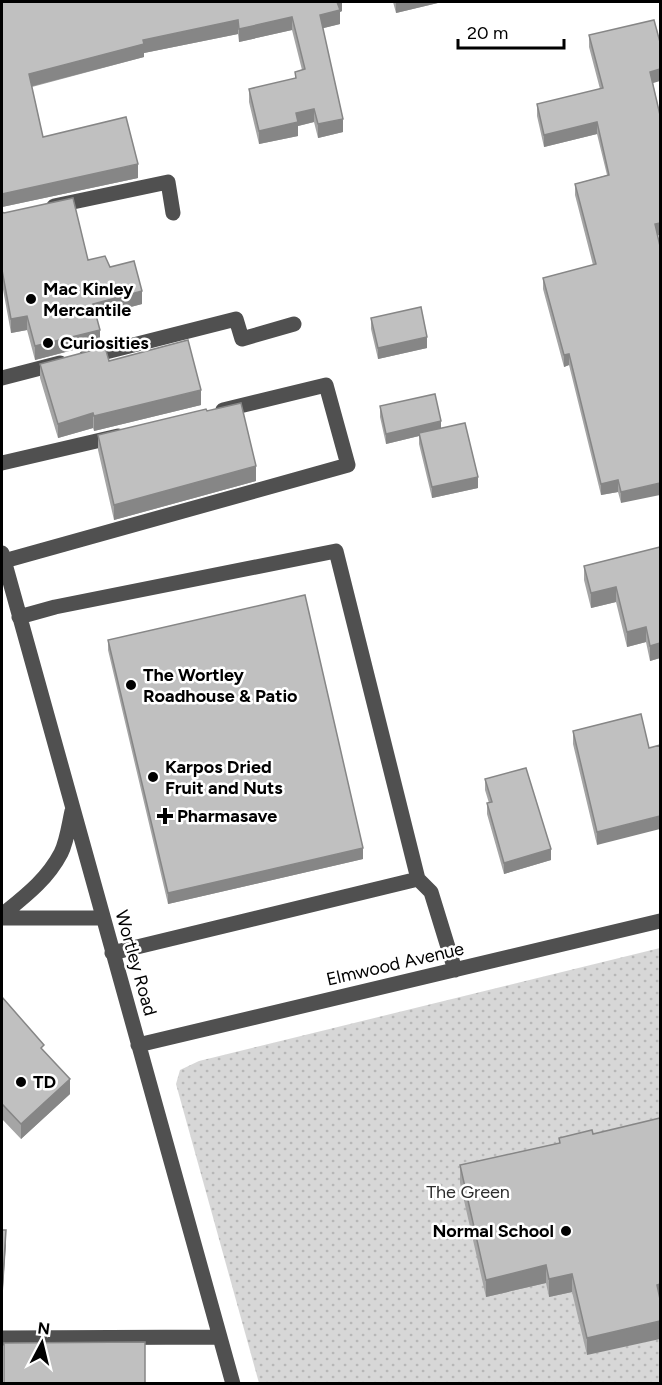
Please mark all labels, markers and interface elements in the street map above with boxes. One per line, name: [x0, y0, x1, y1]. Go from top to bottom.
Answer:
scale bar: [458, 12, 564, 50]
text: 20 m: [467, 22, 508, 44]
place label: Mac Kinley Mercantile: [43, 278, 134, 321]
marker: Mac Kinley Mercantile: [24, 292, 38, 306]
place label: Curiosities: [60, 332, 149, 354]
marker: Curiosities: [41, 336, 55, 350]
place label: The Wortley Roadhouse & Patio: [143, 664, 298, 707]
marker: The Wortley Roadhouse & Patio: [124, 678, 138, 692]
place label: Karpos Dried Fruit and Nuts: [165, 756, 283, 799]
marker: Karpos Dried Fruit and Nuts: [146, 770, 160, 784]
place label: Pharmasave: [177, 805, 277, 827]
marker: Pharmasave: [158, 809, 172, 823]
street label: Wortley Road: [110, 908, 162, 1018]
street label: Elmwood Avenue: [324, 937, 466, 991]
place label: TD: [33, 1071, 56, 1093]
marker: TD: [14, 1075, 28, 1089]
park label: The Green: [426, 1181, 510, 1203]
place label: Normal School: [432, 1220, 554, 1242]
marker: Normal School: [559, 1224, 573, 1238]
north arrow: [12, 1313, 72, 1373]
text: N: [36, 1318, 51, 1339]

